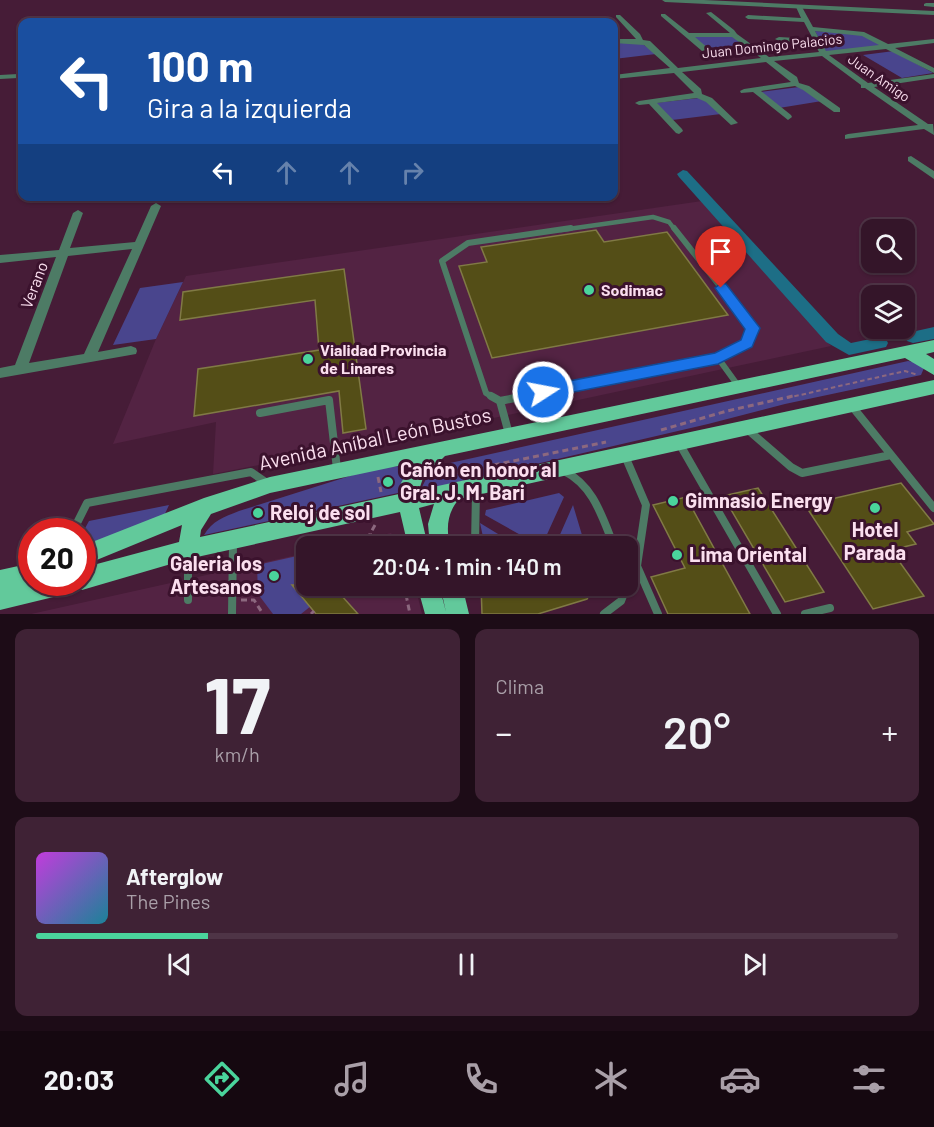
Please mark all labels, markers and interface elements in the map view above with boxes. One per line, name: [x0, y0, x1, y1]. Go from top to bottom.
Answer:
street label: Juan Domingo Palacios: [701, 30, 843, 61]
text: 100 m: [147, 40, 253, 90]
icon: left: [48, 42, 126, 120]
street label: Juan Amigo: [845, 50, 914, 105]
text: Gira a la izquierda: [147, 91, 352, 123]
icon: left: [207, 156, 240, 189]
icon: ahead: [270, 156, 303, 189]
icon: ahead: [333, 156, 366, 189]
icon: right: [396, 156, 429, 189]
map controls: [861, 219, 915, 339]
button: search: [861, 219, 915, 273]
pin: [695, 226, 746, 288]
icon: arrive: [704, 235, 737, 268]
street label: Verano: [16, 259, 51, 311]
place label: Sodimac: [601, 280, 663, 299]
marker: Sodimac: [582, 283, 596, 297]
button: layers: [861, 285, 915, 339]
place label: Vialidad Provincia de Linares: [320, 340, 446, 377]
marker: Vialidad Provincia de Linares: [301, 352, 315, 366]
position arrow: [511, 360, 575, 424]
street label: Avenida Aníbal León Bustos: [256, 402, 493, 474]
place label: Cañón en honor al Gral. J. M. Bari: [400, 457, 557, 504]
marker: Cañón en honor al Gral. J. M. Bari: [381, 475, 395, 489]
place label: Gimnasio Energy: [685, 488, 833, 512]
marker: Gimnasio Energy: [666, 494, 680, 508]
place label: Reloj de sol: [270, 500, 370, 524]
marker: Hotel Parada: [868, 501, 882, 515]
marker: Reloj de sol: [251, 506, 265, 520]
place label: Hotel Parada: [844, 517, 906, 564]
speed limit sign: 20: [18, 518, 96, 596]
place label: Lima Oriental: [689, 542, 807, 566]
marker: Lima Oriental: [670, 548, 684, 562]
place label: Galeria los Artesanos: [170, 551, 262, 598]
text: 20:04 · 1 min · 140 m: [372, 553, 562, 579]
marker: Galeria los Artesanos: [267, 569, 281, 583]
text: 17: [204, 656, 270, 750]
text: Clima: [496, 674, 544, 698]
text: 20°: [663, 704, 730, 758]
text: −: [496, 712, 512, 752]
text: +: [882, 712, 898, 752]
text: km/h: [215, 742, 260, 766]
text: Afterglow: [126, 863, 223, 889]
text: The Pines: [126, 889, 210, 913]
icon: previous: [163, 948, 196, 981]
icon: pause: [450, 948, 483, 981]
icon: next: [738, 948, 771, 981]
icon: directions: [201, 1058, 243, 1100]
icon: music: [331, 1058, 373, 1100]
icon: phone: [460, 1058, 502, 1100]
icon: climate: [590, 1058, 632, 1100]
icon: car: [719, 1058, 761, 1100]
icon: filters: [848, 1058, 890, 1100]
text: 20:03: [44, 1063, 114, 1095]

